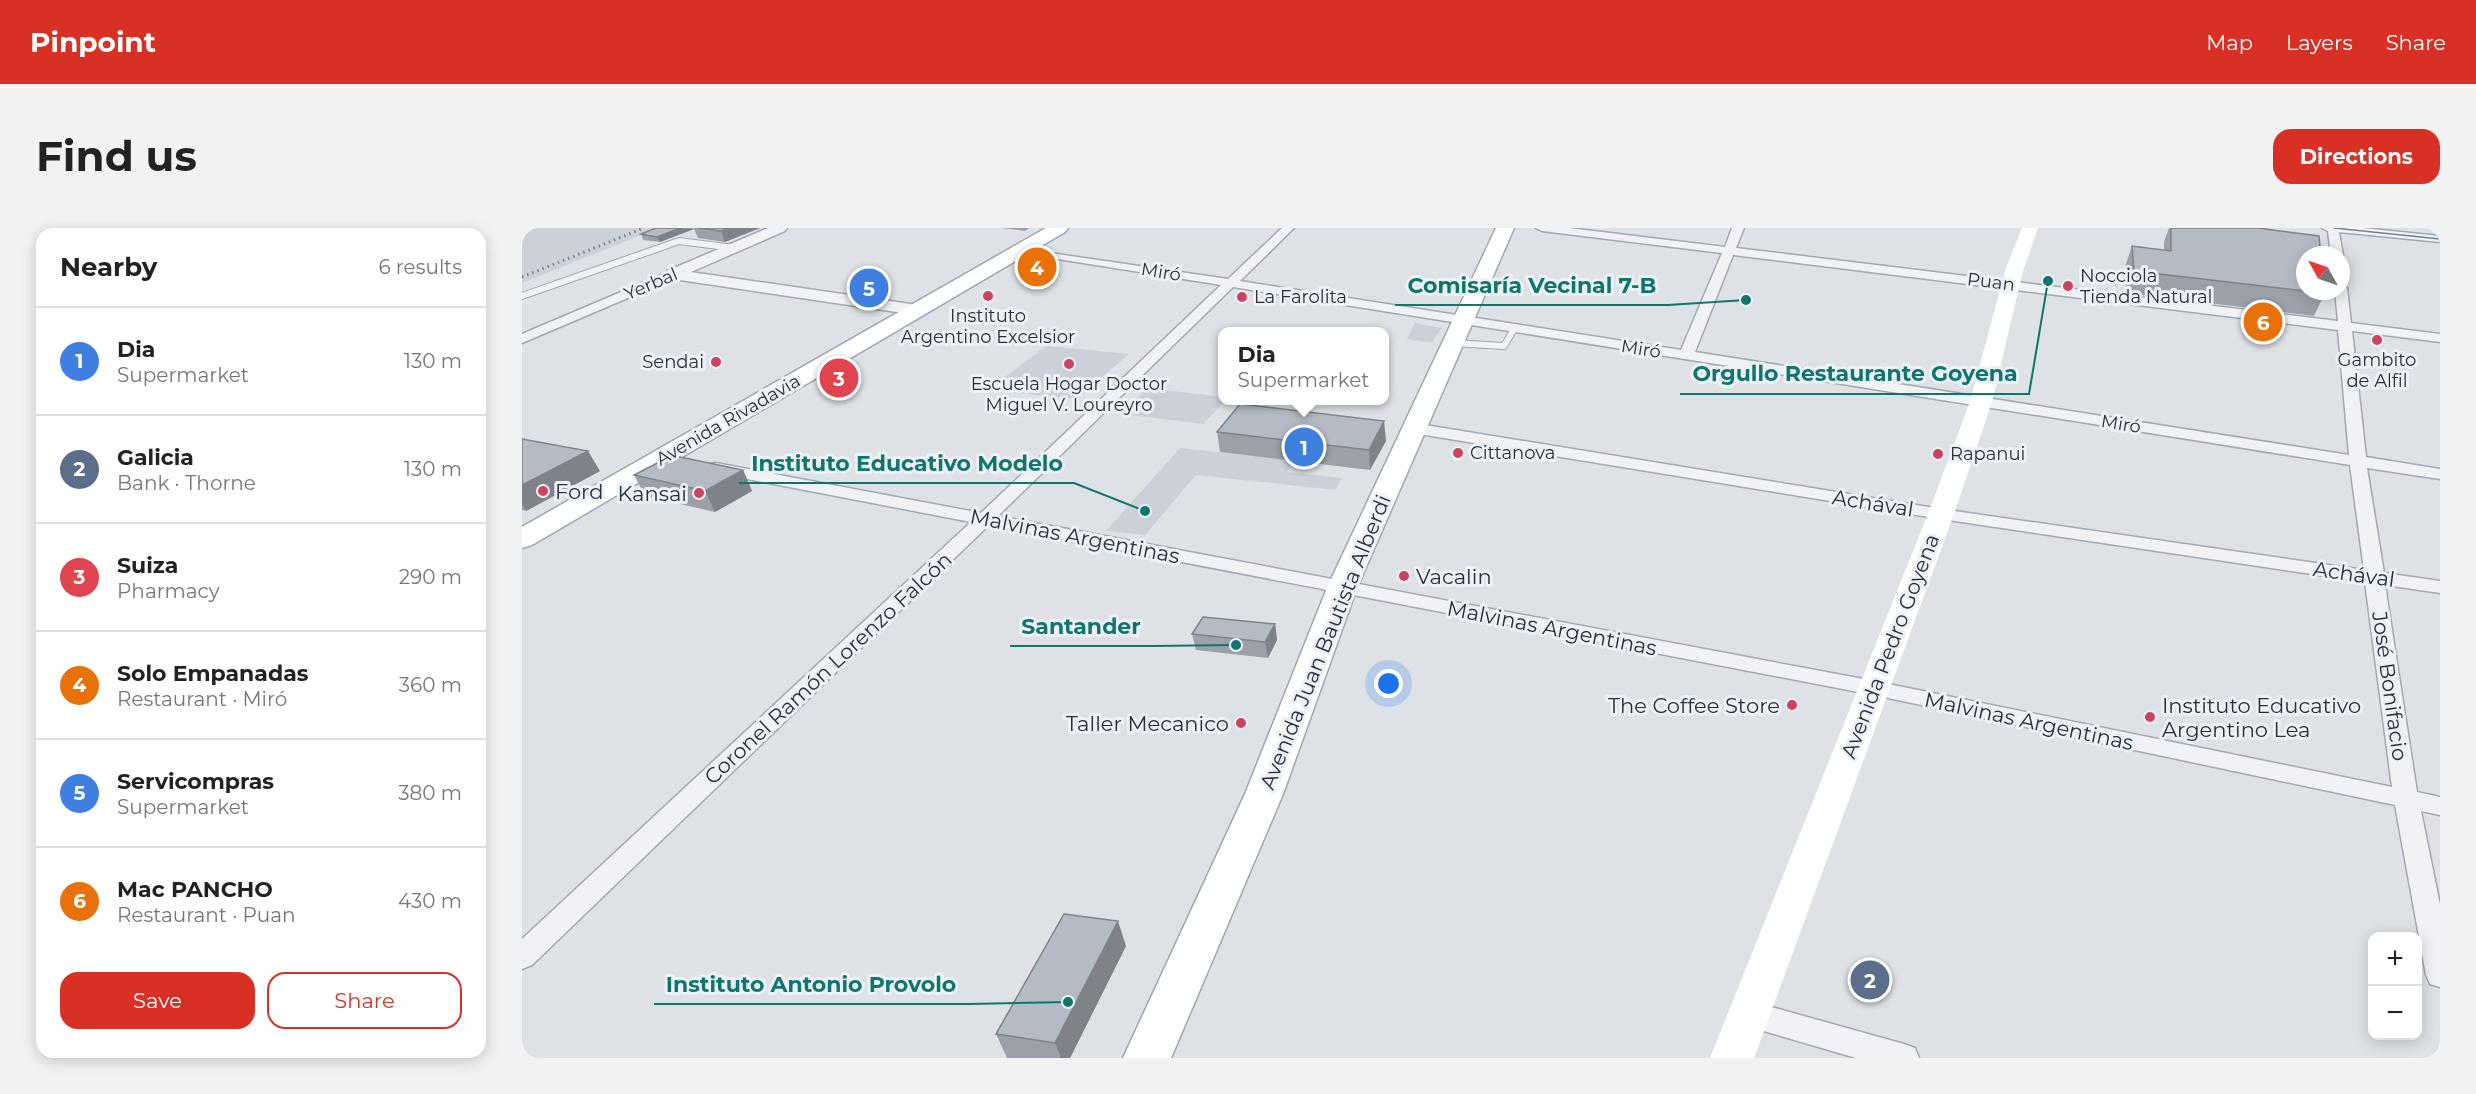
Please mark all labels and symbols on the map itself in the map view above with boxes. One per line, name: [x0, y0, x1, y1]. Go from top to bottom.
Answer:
pin: 4: [1018, 244, 1056, 290]
north arrow: [2296, 246, 2350, 300]
street label: Miró: [1139, 258, 1183, 286]
street label: Yerbal: [621, 263, 681, 305]
callout: Comisaría Vecinal 7-B: [1395, 265, 1668, 305]
place label: Nocciola Tienda Natural: [2080, 265, 2212, 308]
pin: 5: [850, 266, 888, 310]
street label: Puan: [1966, 268, 2016, 296]
text: Comisaría Vecinal 7-B: [1408, 272, 1656, 299]
marker: Nocciola Tienda Natural: [2061, 279, 2075, 293]
place label: La Farolita: [1254, 286, 1347, 308]
marker: Instituto Argentino Excelsior: [981, 289, 995, 303]
marker: La Farolita: [1235, 290, 1249, 304]
pin: 6: [2244, 300, 2282, 344]
place label: Instituto Argentino Excelsior: [901, 305, 1075, 348]
marker: Gambito de Alfil: [2370, 333, 2384, 347]
street label: Miró: [1619, 335, 1663, 363]
place label: Gambito de Alfil: [2338, 349, 2416, 392]
place label: Sendai: [642, 351, 704, 373]
callout: Orgullo Restaurante Goyena: [1680, 354, 2029, 394]
marker: Sendai: [709, 355, 723, 369]
pin: 3: [820, 356, 858, 400]
marker: Escuela Hogar Doctor Miguel V. Loureyro: [1062, 357, 1076, 371]
text: Orgullo Restaurante Goyena: [1692, 360, 2018, 387]
street label: Avenida Rivadavia: [652, 370, 804, 470]
place label: Escuela Hogar Doctor Miguel V. Loureyro: [971, 373, 1167, 416]
street label: Miró: [2099, 410, 2143, 438]
pin: 1: [1284, 424, 1324, 470]
place label: Cittanova: [1470, 442, 1555, 464]
callout: Instituto Educativo Modelo: [739, 443, 1074, 483]
place label: Rapanui: [1950, 443, 2025, 465]
marker: Cittanova: [1451, 446, 1465, 460]
marker: Rapanui: [1931, 447, 1945, 461]
text: Instituto Educativo Modelo: [751, 450, 1063, 477]
place label: Ford: [555, 479, 603, 504]
place label: Kansai: [617, 481, 687, 506]
marker: Ford: [536, 484, 550, 498]
street label: Achával: [1831, 484, 1915, 522]
marker: Kansai: [692, 486, 706, 500]
street label: Avenida Juan Bautista Alberdi: [1254, 491, 1396, 793]
street label: Malvinas Argentinas: [968, 503, 1182, 569]
street label: Avenida Pedro Goyena: [1836, 530, 1944, 762]
street label: Coronel Ramón Lorenzo Falcón: [699, 547, 957, 789]
street label: Achával: [2312, 556, 2396, 592]
place label: Vacalin: [1416, 564, 1492, 589]
marker: Vacalin: [1397, 569, 1411, 583]
street label: Malvinas Argentinas: [1445, 595, 1659, 661]
callout: Santander: [1010, 606, 1153, 646]
street label: José Bonifacio: [2367, 609, 2413, 762]
text: Santander: [1021, 613, 1141, 640]
your location: [1374, 669, 1403, 698]
street label: Malvinas Argentinas: [1922, 687, 2136, 755]
place label: The Coffee Store: [1608, 693, 1780, 718]
place label: Instituto Educativo Argentino Lea: [2162, 693, 2361, 742]
marker: The Coffee Store: [1785, 698, 1799, 712]
marker: Instituto Educativo Argentino Lea: [2143, 710, 2157, 724]
place label: Taller Mecanico: [1066, 711, 1229, 736]
marker: Taller Mecanico: [1234, 716, 1248, 730]
pin: 2: [1850, 958, 1890, 1002]
callout: Instituto Antonio Provolo: [654, 964, 968, 1004]
text: Instituto Antonio Provolo: [666, 971, 956, 998]

